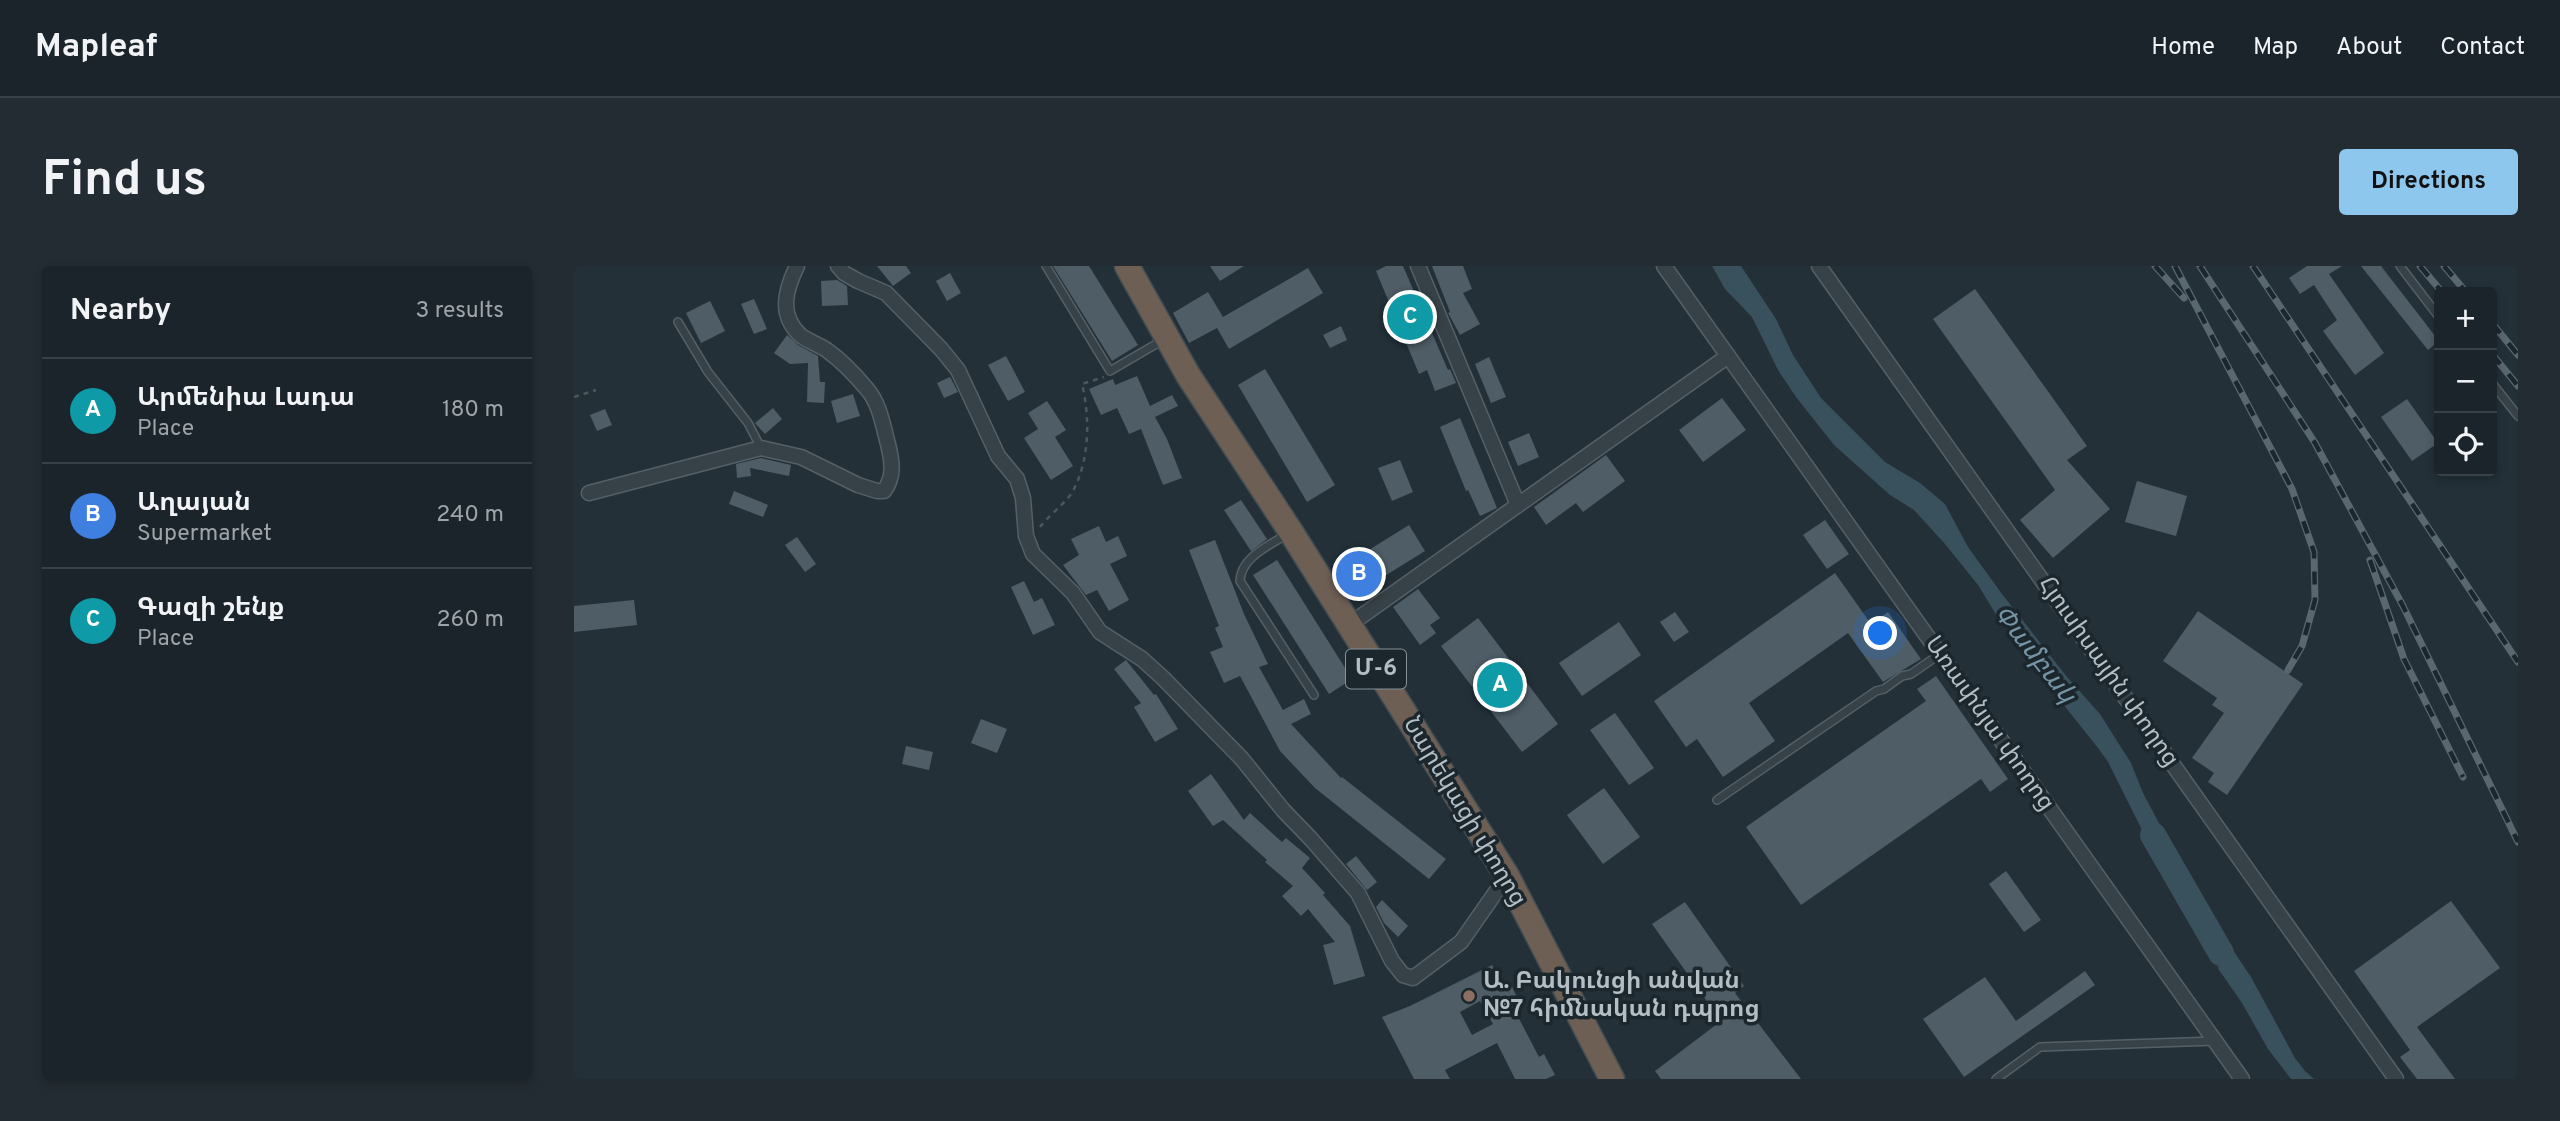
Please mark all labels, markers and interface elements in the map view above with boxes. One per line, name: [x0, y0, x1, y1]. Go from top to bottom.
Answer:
text: Mapleaf: [35, 27, 158, 69]
text: Home: [2151, 33, 2215, 63]
text: Map: [2253, 33, 2298, 63]
text: About: [2336, 33, 2402, 63]
text: Contact: [2440, 33, 2525, 63]
button: Directions: [2339, 149, 2518, 215]
text: Find us: [42, 151, 207, 213]
map controls: [2434, 287, 2497, 476]
button: +: [2434, 287, 2497, 350]
pin: C: [1387, 291, 1433, 343]
text: Nearby: [70, 293, 171, 330]
text: 3 results: [415, 297, 504, 326]
button: −: [2434, 350, 2497, 413]
text: Արմենիա Լադա: [137, 382, 355, 415]
text: A: [85, 396, 101, 425]
text: 180 m: [442, 396, 504, 425]
button: locate: [2434, 413, 2497, 476]
text: Place: [137, 415, 194, 444]
text: Աղայան: [137, 487, 251, 520]
text: B: [85, 501, 101, 530]
text: 240 m: [436, 501, 504, 530]
text: Supermarket: [137, 520, 272, 549]
pin: B: [1336, 548, 1382, 600]
street label: Հյուսիսային փողոց: [2031, 571, 2185, 773]
text: Գազի շենք: [137, 592, 284, 625]
water label: Փամբակ: [1985, 599, 2083, 712]
text: C: [86, 606, 100, 635]
text: 260 m: [437, 606, 504, 635]
your location: [1863, 616, 1897, 650]
text: Place: [137, 625, 194, 654]
street label: Առափնյա փողոց: [1917, 631, 2061, 817]
road number: Մ-6: [1346, 650, 1406, 688]
pin: A: [1477, 659, 1523, 711]
street label: Նարեկացի փողոց: [1396, 712, 1532, 912]
place label: Ա. Բակունցի անվան №7 հիմնական դպրոց: [1483, 967, 1760, 1025]
marker: Ա. Բակունցի անվան №7 հիմնական դպրոց: [1461, 988, 1477, 1004]

